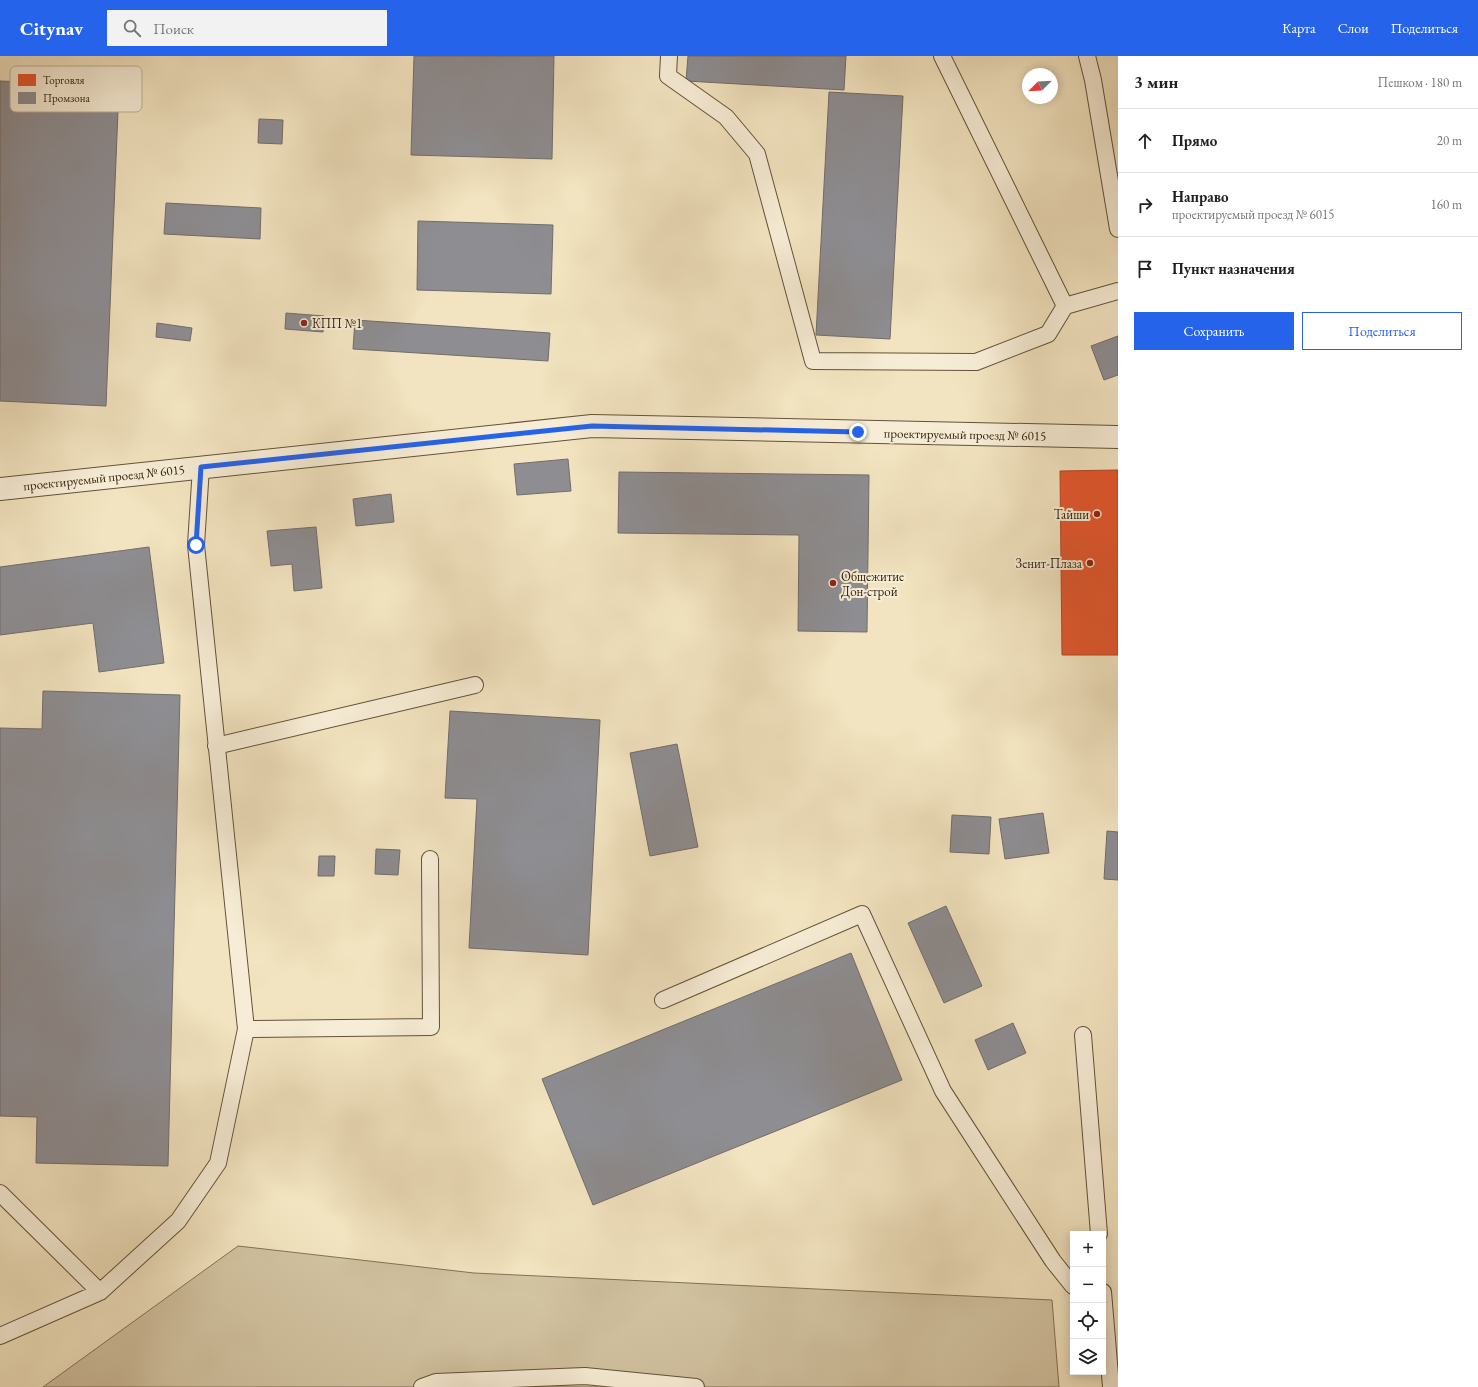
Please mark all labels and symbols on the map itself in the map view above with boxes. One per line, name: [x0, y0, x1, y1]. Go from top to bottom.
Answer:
legend: [10, 66, 142, 112]
north arrow: [1022, 68, 1058, 104]
text: Торговля: [43, 73, 84, 87]
text: Промзона: [43, 91, 90, 105]
place label: КПП №1: [312, 315, 362, 332]
marker: КПП №1: [299, 318, 309, 328]
route end: [849, 423, 867, 441]
street label: проектируемый проезд № 6015: [884, 425, 1046, 444]
street label: проектируемый проезд № 6015: [22, 461, 186, 494]
place label: Тайши: [1054, 506, 1089, 523]
marker: Тайши: [1092, 509, 1102, 519]
route start: [187, 536, 205, 554]
place label: Зенит-Плаза: [1016, 555, 1083, 572]
marker: Зенит-Плаза: [1085, 558, 1095, 568]
place label: Общежитие Дон-строй: [841, 568, 904, 600]
marker: Общежитие Дон-строй: [828, 578, 838, 588]

